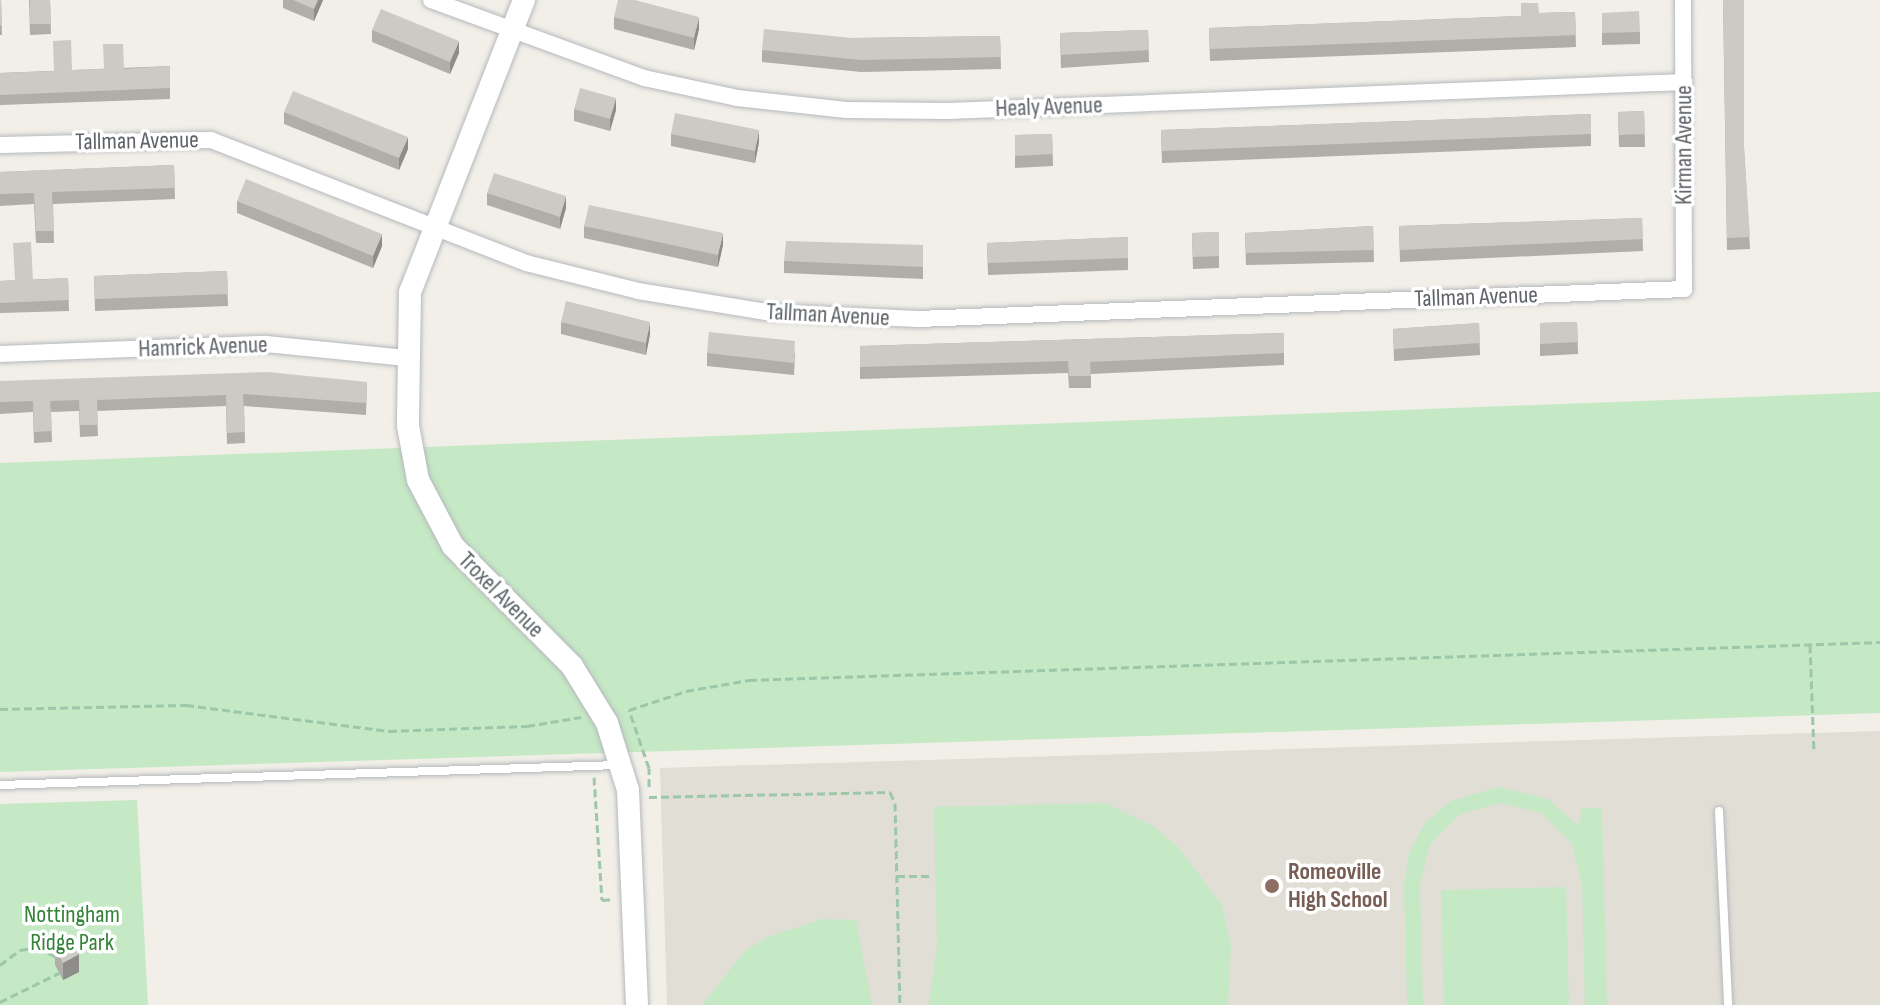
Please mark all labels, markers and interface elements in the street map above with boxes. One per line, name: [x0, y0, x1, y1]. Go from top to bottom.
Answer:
street label: Kirman Avenue: [1670, 85, 1698, 205]
street label: Healy Avenue: [995, 91, 1103, 123]
street label: Tallman Avenue: [75, 126, 199, 156]
street label: Tallman Avenue: [1414, 280, 1538, 314]
street label: Tallman Avenue: [765, 297, 891, 333]
street label: Hamrick Avenue: [138, 330, 268, 364]
street label: Troxel Avenue: [452, 546, 550, 644]
place label: Romeoville High School: [1288, 858, 1388, 914]
marker: Romeoville High School: [1263, 877, 1281, 895]
park label: Nottingham Ridge Park: [24, 901, 120, 957]

